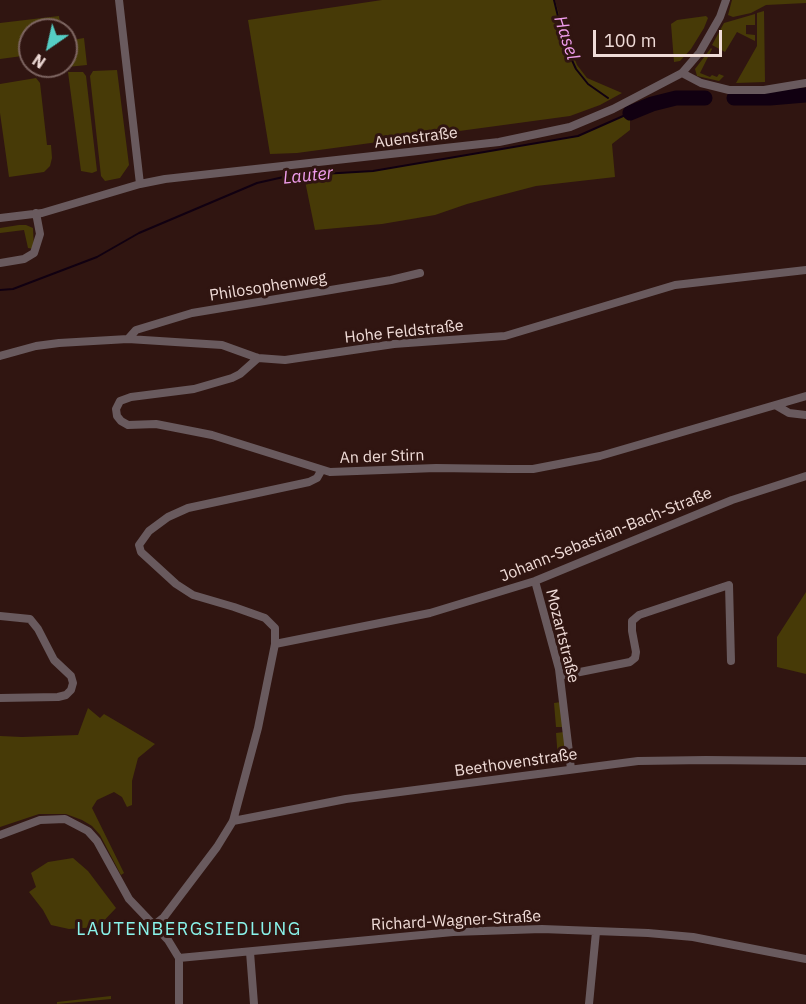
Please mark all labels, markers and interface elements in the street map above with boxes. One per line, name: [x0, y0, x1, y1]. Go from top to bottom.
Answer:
water label: Hasel: [549, 13, 583, 63]
north arrow: [18, 18, 78, 78]
scale bar: [596, 18, 725, 56]
text: 100 m: [604, 29, 656, 52]
text: N: [29, 50, 49, 73]
street label: Auenstraße: [373, 123, 459, 153]
water label: Lauter: [282, 163, 334, 189]
street label: Philosophenweg: [208, 268, 328, 306]
street label: Hohe Feldstraße: [344, 316, 464, 348]
street label: An der Stirn: [339, 446, 425, 468]
street label: Johann-Sebastian-Bach-Straße: [497, 484, 715, 586]
street label: Mozartstraße: [541, 587, 583, 685]
street label: Beethovenstraße: [453, 745, 579, 781]
street label: Richard-Wagner-Straße: [371, 907, 541, 935]
district label: LAUTENBERGSIEDLUNG: [76, 919, 302, 941]

